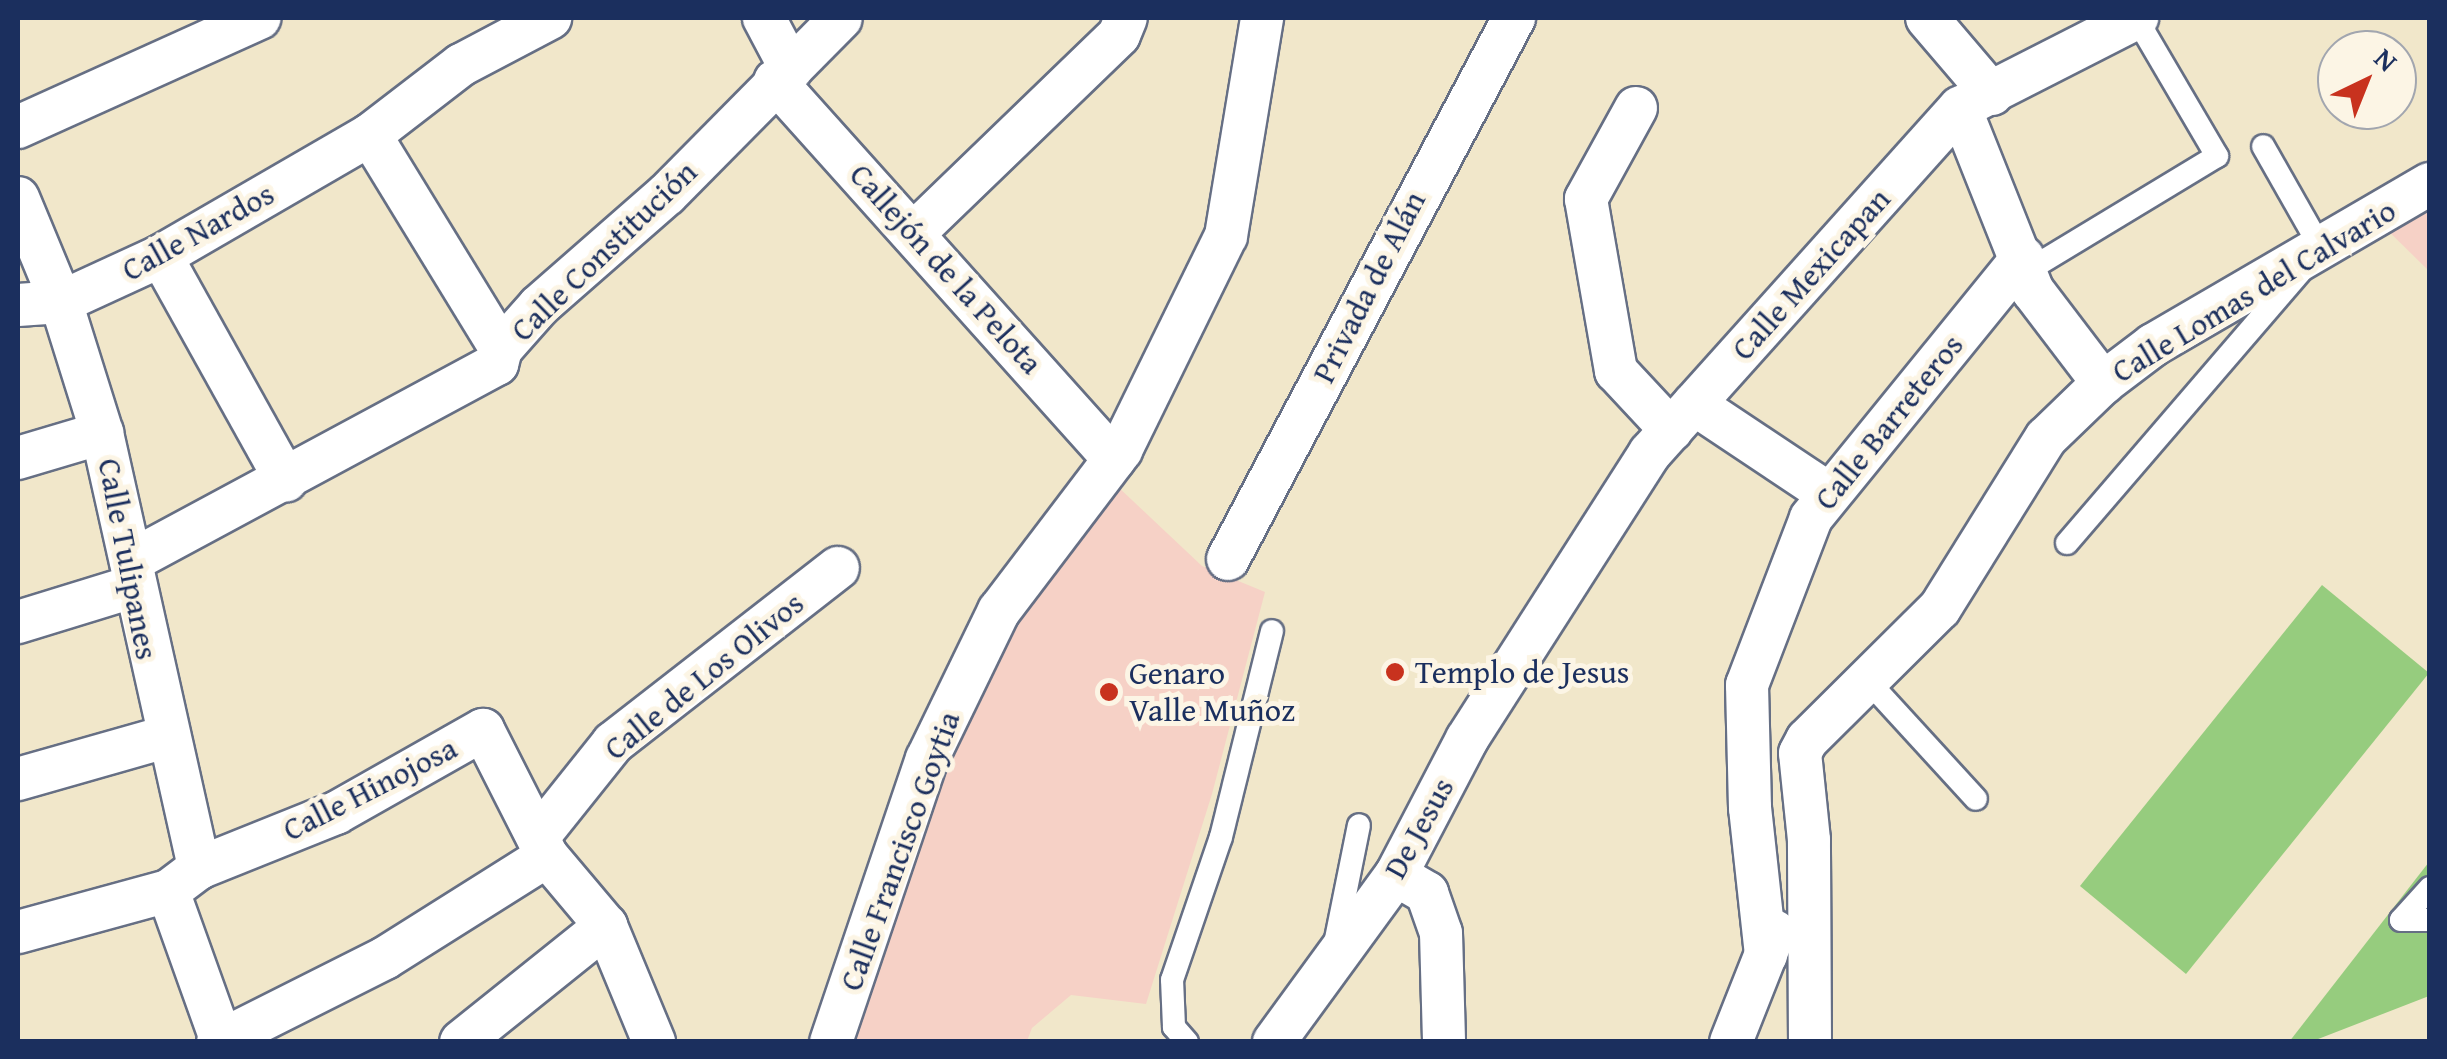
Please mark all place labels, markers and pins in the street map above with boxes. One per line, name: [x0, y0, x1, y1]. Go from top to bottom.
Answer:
place label: Templo de Jesus: [1415, 653, 1629, 691]
place label: Genaro Valle Muñoz: [1129, 655, 1295, 730]
marker: Templo de Jesus: [1384, 661, 1406, 683]
marker: Genaro Valle Muñoz: [1098, 681, 1120, 703]

